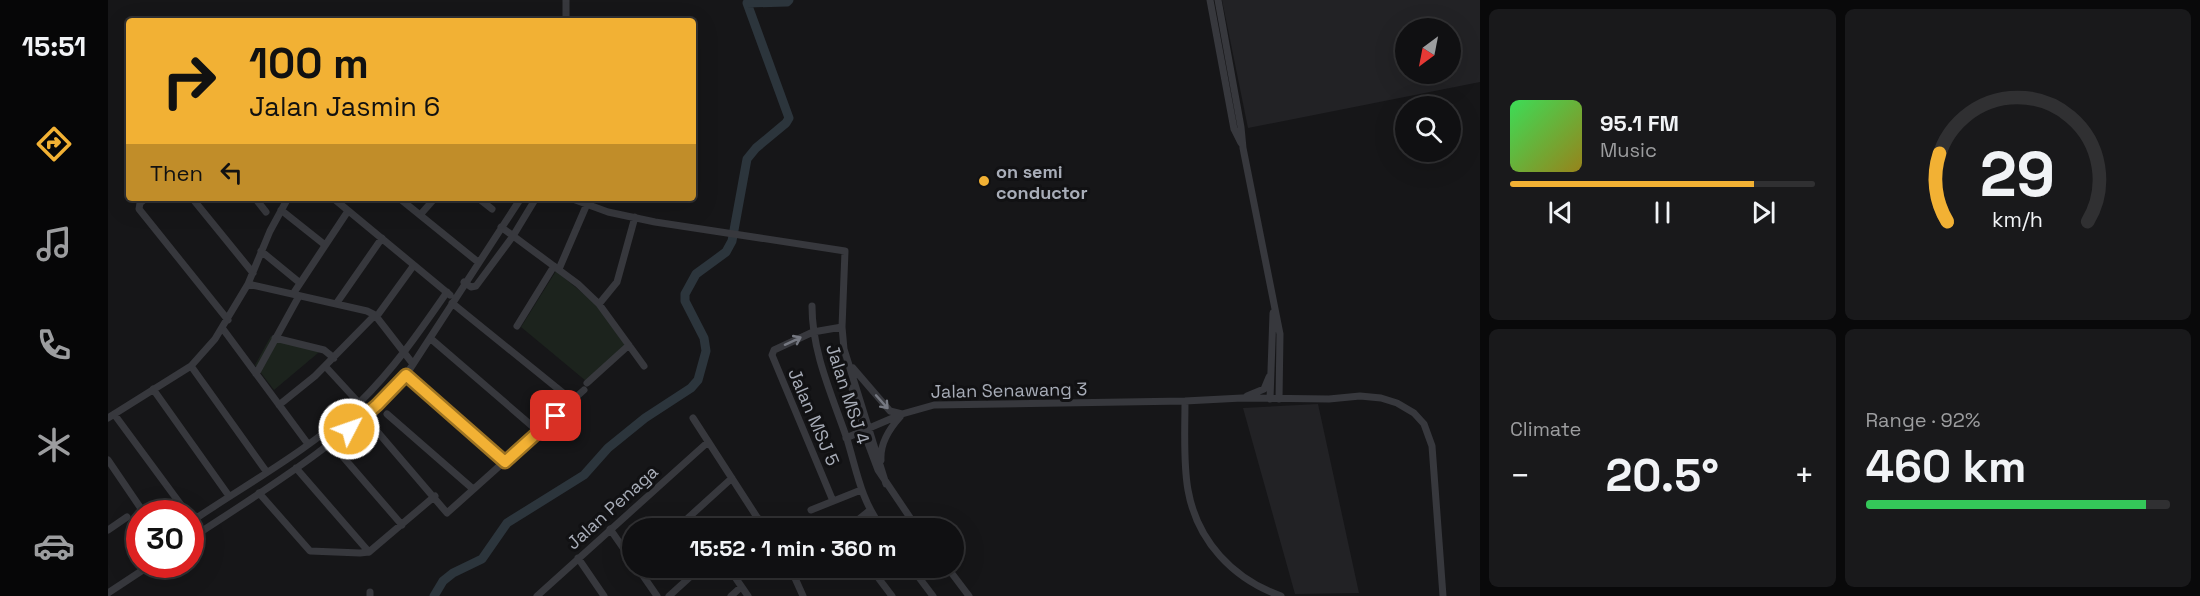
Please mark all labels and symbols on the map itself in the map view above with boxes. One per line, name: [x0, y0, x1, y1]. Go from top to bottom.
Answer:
north arrow: [1395, 18, 1461, 84]
place label: on semi conductor: [996, 160, 1088, 204]
marker: on semi conductor: [977, 174, 991, 188]
one-way arrow: [784, 335, 802, 346]
street label: Jalan MSJ 4: [821, 341, 875, 447]
street label: Jalan MSJ 5: [783, 365, 845, 469]
street label: Jalan Senawang 3: [931, 377, 1087, 403]
pin: [530, 390, 581, 441]
one-way arrow: [875, 395, 889, 410]
position arrow: [317, 397, 381, 461]
street label: Jalan Penaga: [561, 460, 663, 554]
speed limit sign: 30: [126, 500, 204, 578]

